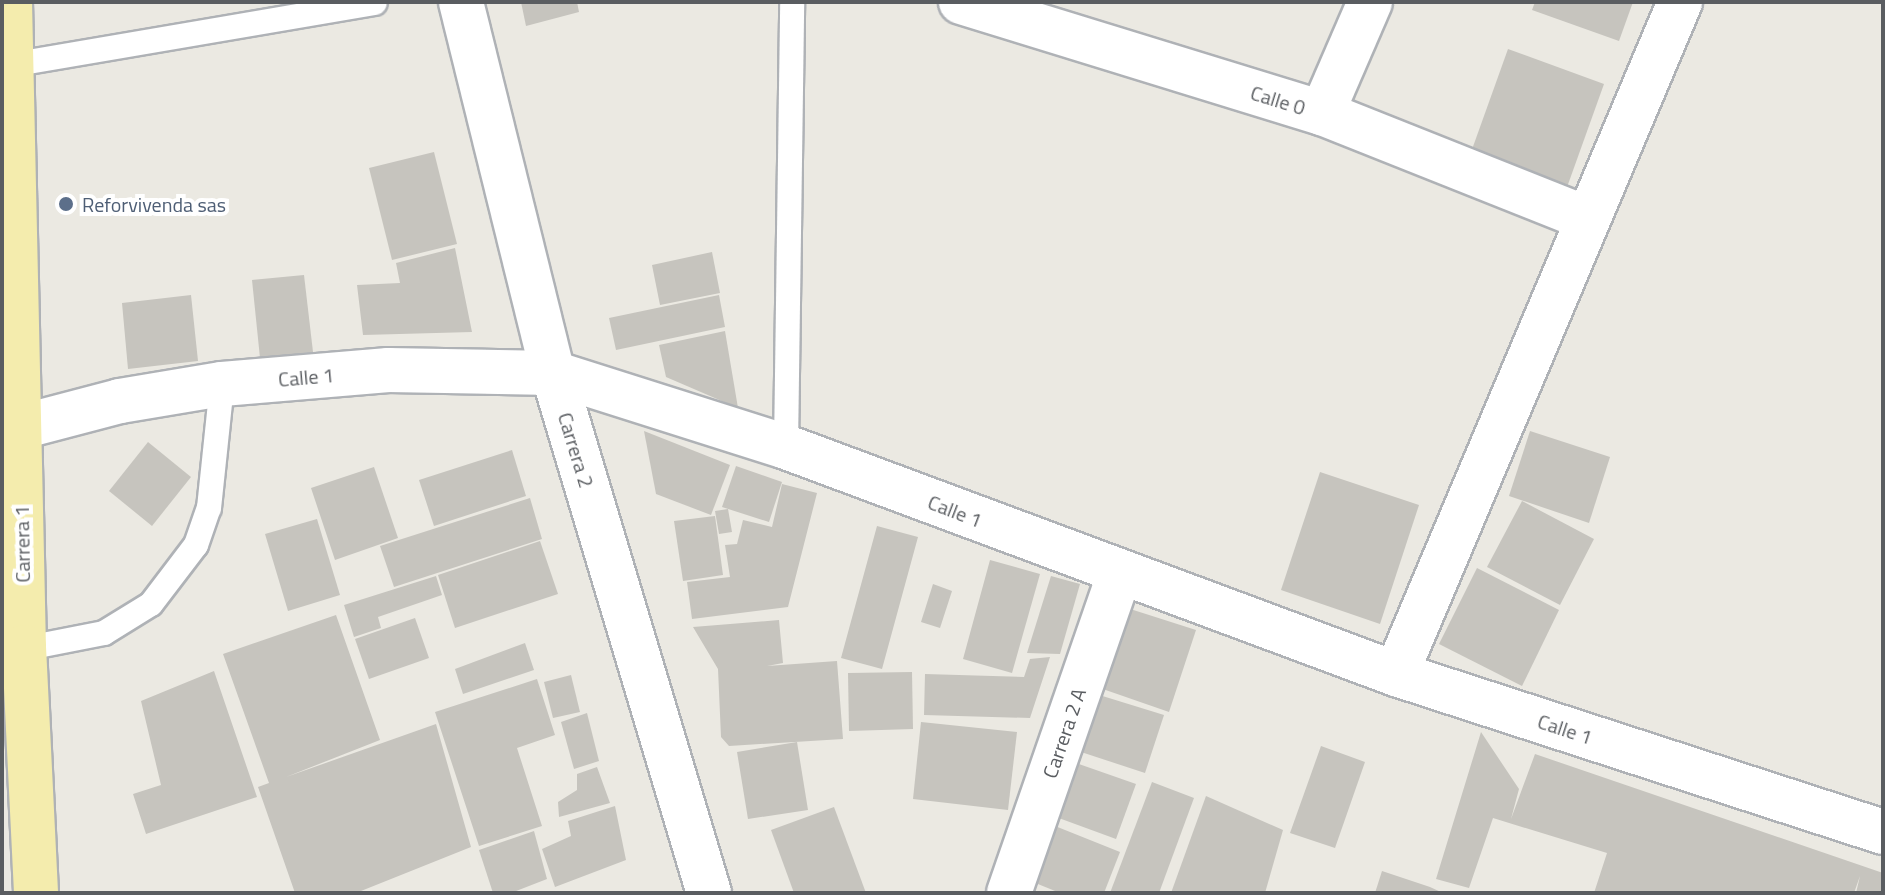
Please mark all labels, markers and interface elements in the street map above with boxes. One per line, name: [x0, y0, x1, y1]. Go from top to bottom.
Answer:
street label: Calle 0: [1248, 80, 1308, 120]
place label: Reforvivenda sas: [82, 192, 226, 216]
marker: Reforvivenda sas: [57, 195, 75, 213]
street label: Calle 1: [277, 363, 335, 391]
street label: Carrera 2: [553, 410, 599, 490]
street label: Calle 1: [925, 490, 985, 532]
street label: Carrera 1: [9, 505, 35, 583]
street label: Carrera 2 A: [1037, 685, 1091, 781]
street label: Calle 1: [1535, 709, 1595, 749]

